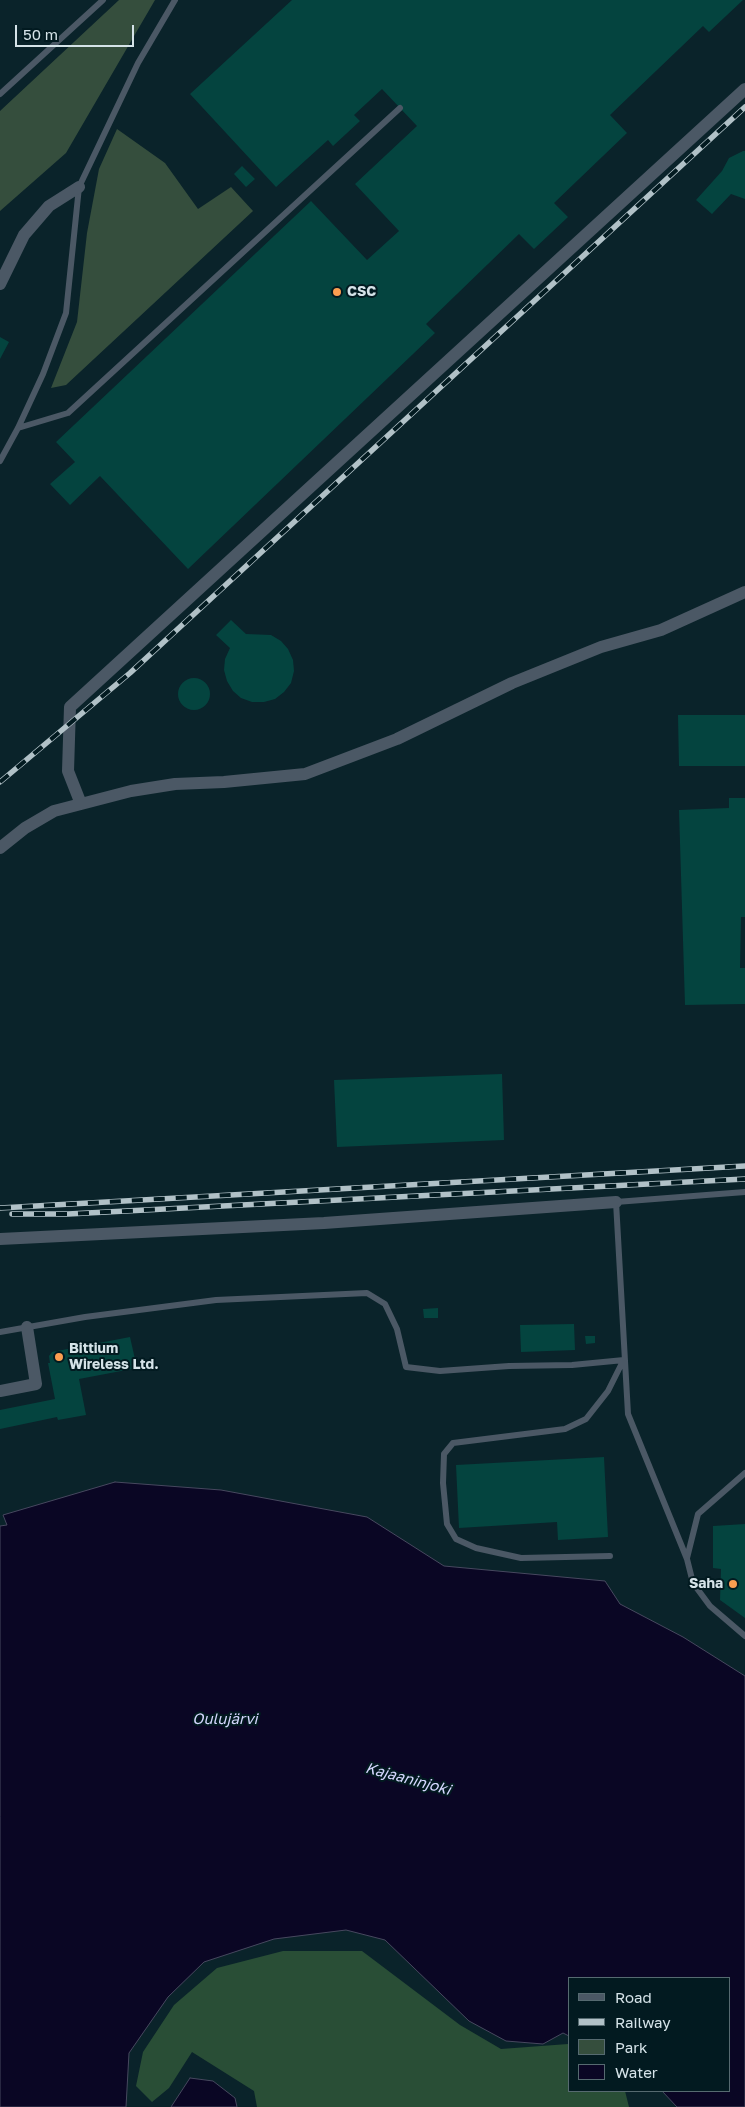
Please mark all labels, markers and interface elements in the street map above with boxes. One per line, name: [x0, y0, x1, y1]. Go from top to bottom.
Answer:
scale bar: [18, 15, 136, 47]
text: 50 m: [23, 25, 58, 43]
place label: CSC: [347, 284, 376, 300]
marker: CSC: [331, 286, 343, 298]
place label: Bittium Wireless Ltd.: [69, 1341, 159, 1374]
marker: Bittium Wireless Ltd.: [53, 1351, 65, 1363]
place label: Saha: [689, 1576, 723, 1592]
marker: Saha: [727, 1578, 739, 1590]
water label: Oulujärvi: [192, 1710, 258, 1728]
water label: Kajaaninjoki: [363, 1759, 453, 1799]
legend: [568, 1977, 730, 2092]
text: Road: [615, 1988, 652, 2006]
text: Railway: [615, 2013, 671, 2031]
text: Park: [615, 2038, 647, 2056]
text: Water: [615, 2063, 658, 2081]

